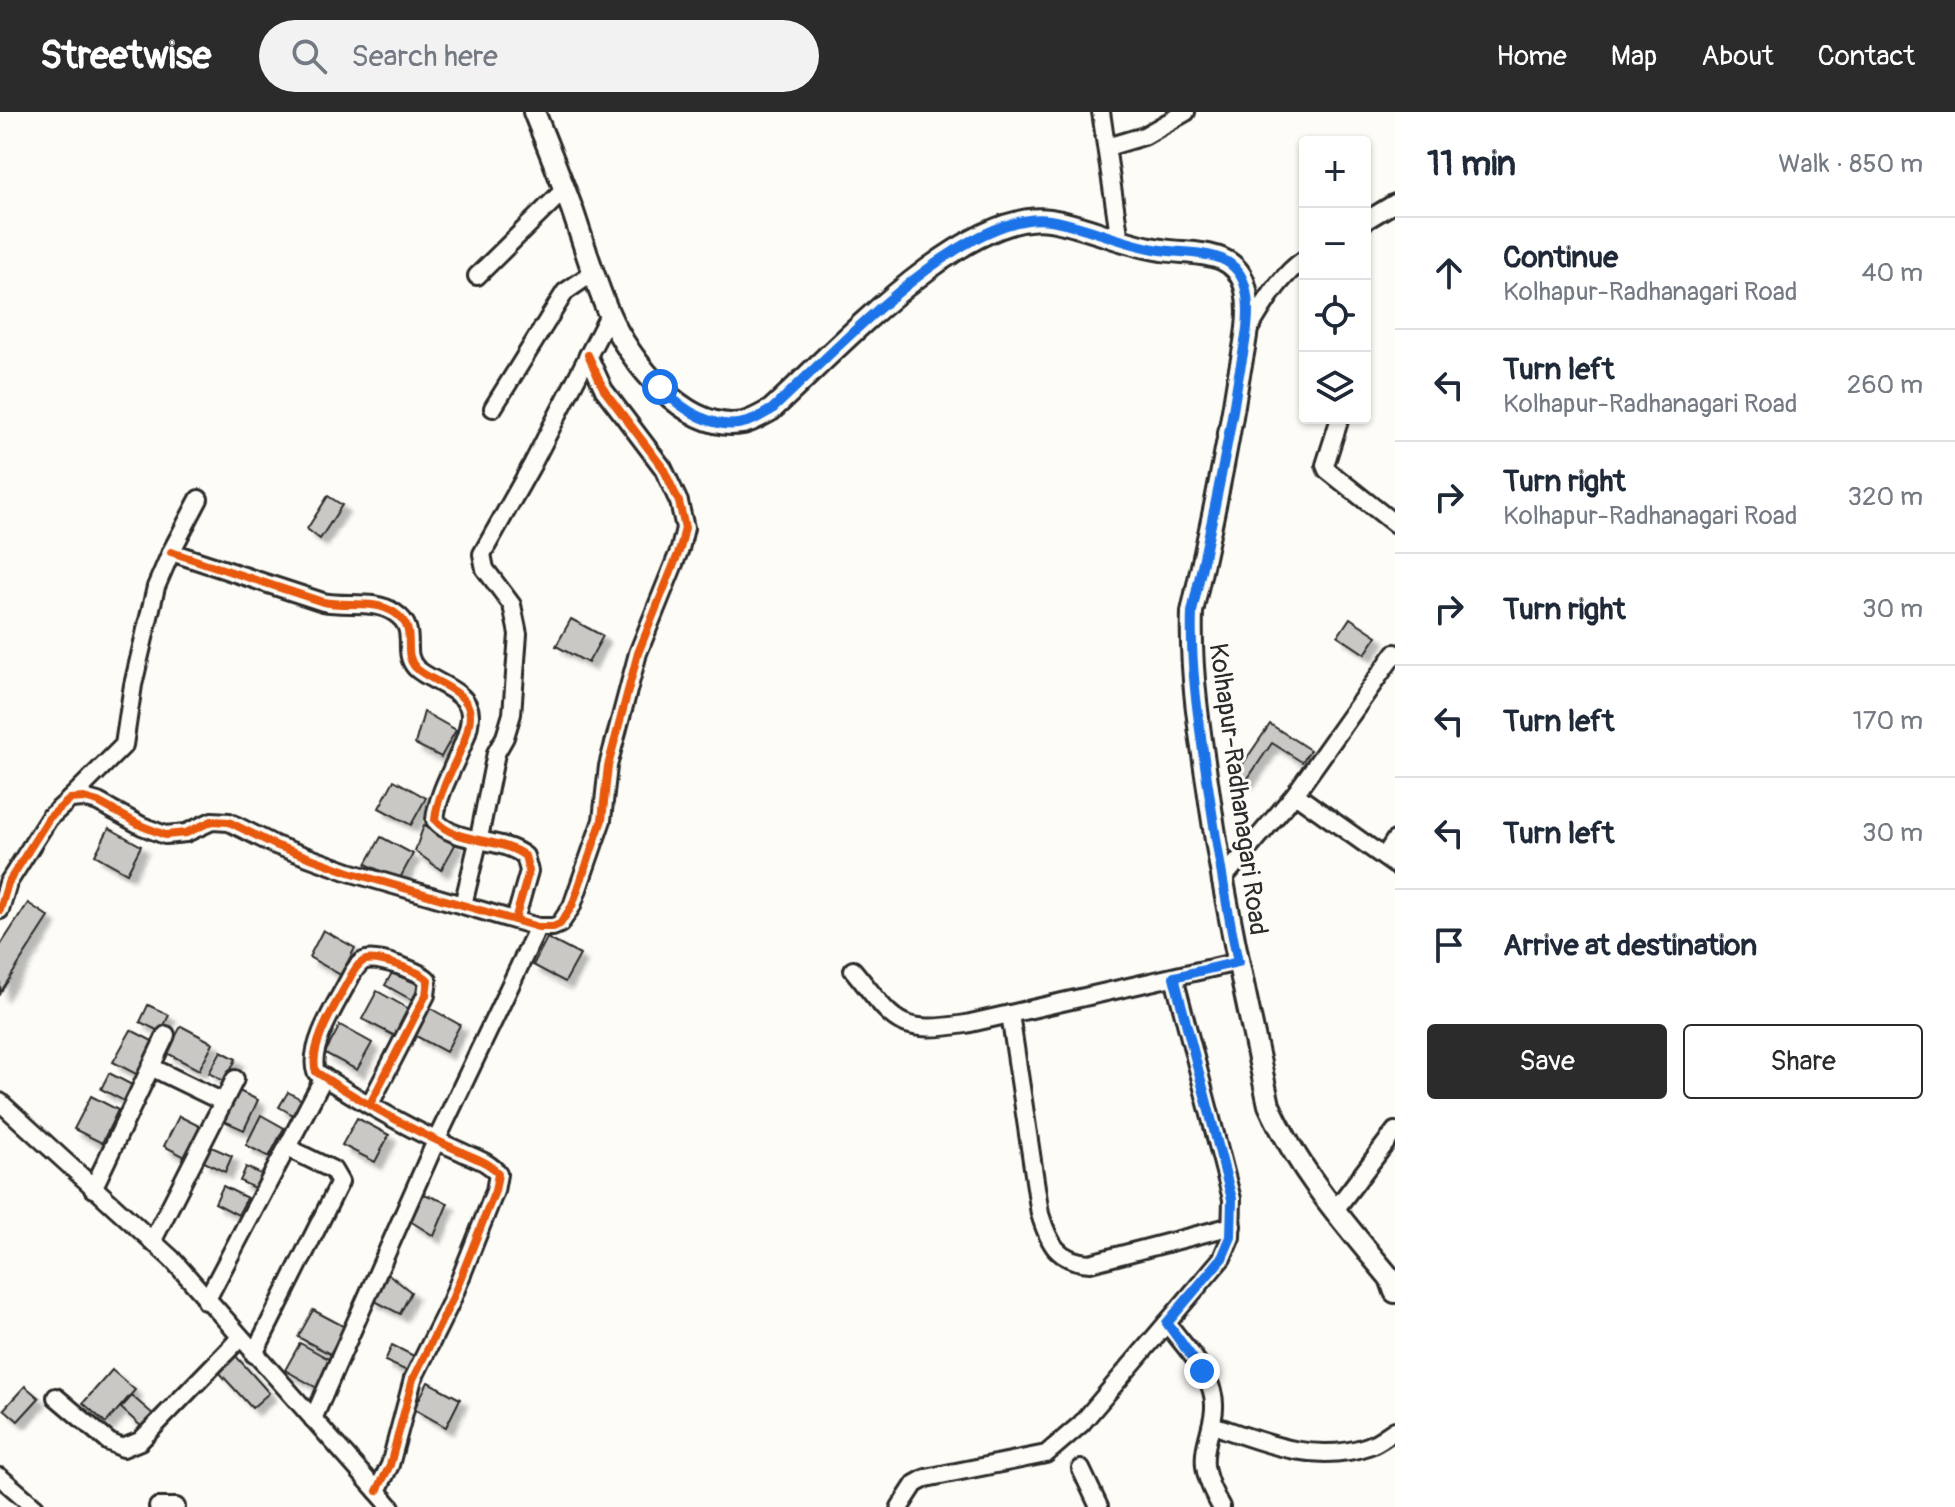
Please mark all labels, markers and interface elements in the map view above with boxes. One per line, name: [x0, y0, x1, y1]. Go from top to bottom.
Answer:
search box: [259, 20, 819, 92]
text: Streetwise: [40, 32, 211, 80]
icon: search: [287, 34, 331, 78]
text: Search here: [351, 38, 498, 75]
text: Home: [1496, 39, 1567, 74]
text: Map: [1611, 39, 1657, 74]
text: About: [1701, 39, 1774, 74]
text: Contact: [1818, 39, 1915, 74]
map controls: [1299, 136, 1371, 424]
button: +: [1299, 136, 1371, 208]
text: 11 min: [1427, 143, 1516, 186]
text: Walk · 850 m: [1778, 148, 1923, 180]
button: −: [1299, 208, 1371, 280]
text: Continue: [1503, 239, 1618, 276]
icon: ahead: [1427, 251, 1471, 295]
text: 40 m: [1861, 257, 1923, 289]
text: Kolhapur-Radhanagari Road: [1503, 276, 1798, 308]
button: locate: [1299, 280, 1371, 352]
text: Turn left: [1503, 351, 1614, 388]
button: layers: [1299, 352, 1371, 424]
icon: left: [1427, 363, 1471, 407]
route start: [642, 369, 678, 405]
text: 260 m: [1847, 369, 1923, 401]
text: Kolhapur-Radhanagari Road: [1503, 388, 1798, 420]
text: Turn right: [1503, 463, 1626, 500]
icon: right: [1427, 475, 1471, 519]
text: 320 m: [1847, 481, 1923, 513]
text: Kolhapur-Radhanagari Road: [1503, 500, 1798, 532]
icon: right: [1427, 587, 1471, 631]
text: Turn right: [1503, 591, 1626, 628]
text: 30 m: [1862, 593, 1923, 625]
street label: Kolhapur-Radhanagari Road: [1202, 641, 1274, 937]
icon: left: [1427, 699, 1471, 743]
text: Turn left: [1503, 703, 1614, 740]
text: 170 m: [1853, 705, 1923, 737]
icon: left: [1427, 811, 1471, 855]
text: Turn left: [1503, 815, 1614, 852]
text: 30 m: [1862, 817, 1923, 849]
icon: arrive: [1427, 923, 1471, 967]
text: Arrive at destination: [1503, 927, 1757, 964]
button: Save: [1427, 1024, 1667, 1099]
button: Share: [1683, 1024, 1923, 1099]
route end: [1184, 1353, 1220, 1389]

